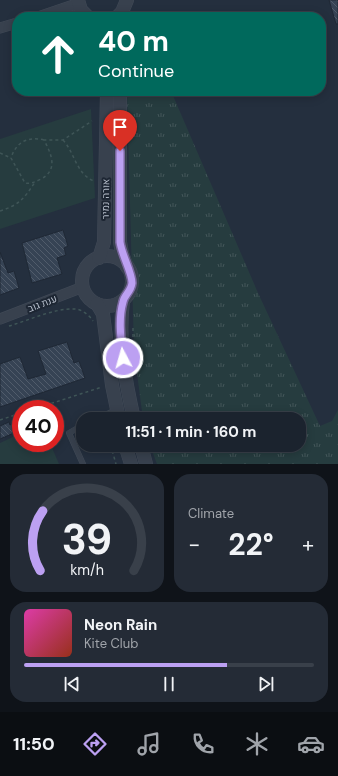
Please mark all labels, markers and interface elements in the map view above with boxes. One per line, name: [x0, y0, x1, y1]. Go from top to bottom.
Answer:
text: 40 m: [98, 23, 169, 60]
icon: ahead: [32, 28, 84, 80]
text: Continue: [98, 59, 174, 83]
pin: [103, 110, 137, 151]
icon: arrive: [109, 116, 131, 138]
street label: אורה נמיר: [99, 179, 112, 219]
street label: ענת גוב: [26, 292, 59, 315]
position arrow: [102, 337, 144, 379]
speed limit sign: 40: [12, 400, 64, 452]
text: 11:51 · 1 min · 160 m: [126, 422, 256, 442]
text: Climate: [188, 505, 234, 522]
text: 39: [62, 513, 112, 567]
text: 22°: [228, 525, 274, 564]
text: −: [188, 530, 200, 559]
text: +: [302, 530, 314, 559]
text: km/h: [70, 561, 104, 579]
text: Neon Rain: [84, 615, 157, 635]
text: Kite Club: [84, 635, 138, 652]
icon: previous: [61, 673, 83, 695]
icon: pause: [158, 673, 180, 695]
icon: next: [255, 673, 277, 695]
icon: directions: [81, 730, 109, 758]
icon: music: [135, 730, 163, 758]
icon: phone: [189, 730, 217, 758]
icon: climate: [243, 730, 271, 758]
icon: car: [297, 730, 325, 758]
text: 11:50: [13, 732, 55, 756]

